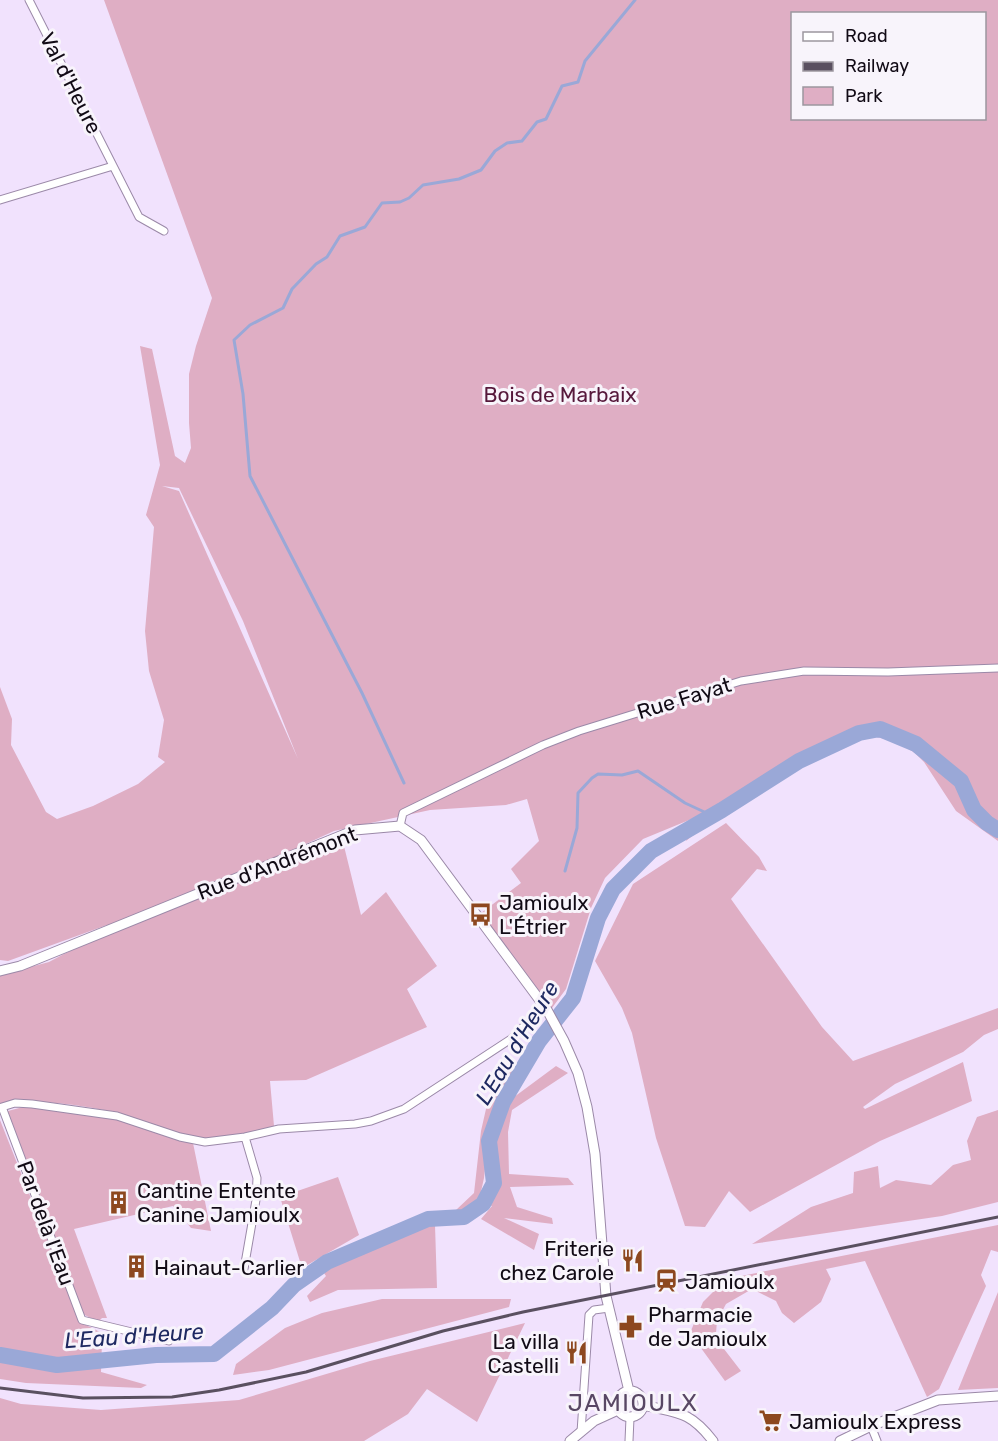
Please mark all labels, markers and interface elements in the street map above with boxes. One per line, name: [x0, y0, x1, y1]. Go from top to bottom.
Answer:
legend: [791, 12, 986, 120]
text: Road: [845, 25, 888, 47]
street label: Val d'Heure: [35, 28, 107, 138]
text: Railway: [845, 55, 909, 77]
text: Park: [845, 85, 883, 107]
park label: Bois de Marbaix: [483, 382, 637, 407]
street label: Rue Fayat: [634, 672, 734, 724]
street label: Rue d'Andrémont: [193, 821, 361, 905]
place label: Jamioulx L'Étrier: [499, 890, 589, 939]
bus stop icon: Jamioulx L'Étrier: [468, 901, 494, 927]
water label: L'Eau d'Heure: [470, 976, 564, 1110]
street label: Par delà l'Eau: [12, 1158, 80, 1288]
place label: Cantine Entente Canine Jamioulx: [137, 1178, 300, 1227]
building icon: Cantine Entente Canine Jamioulx: [106, 1189, 132, 1215]
place label: Friterie chez Carole: [500, 1236, 614, 1285]
restaurant icon: Friterie chez Carole: [619, 1247, 645, 1273]
building icon: Hainaut-Carlier: [123, 1254, 149, 1280]
place label: Hainaut-Carlier: [154, 1255, 304, 1280]
station icon: Jamioulx: [654, 1268, 680, 1294]
place label: Jamioulx: [685, 1269, 775, 1294]
place label: Pharmacie de Jamioulx: [648, 1302, 767, 1351]
pharmacy icon: Pharmacie de Jamioulx: [617, 1313, 643, 1339]
water label: L'Eau d'Heure: [64, 1318, 204, 1354]
place label: La villa Castelli: [487, 1329, 559, 1378]
restaurant icon: La villa Castelli: [564, 1340, 590, 1366]
district label: JAMIOULX: [568, 1389, 698, 1417]
supermarket icon: Jamioulx Express: [758, 1408, 784, 1434]
place label: Jamioulx Express: [789, 1409, 961, 1434]

